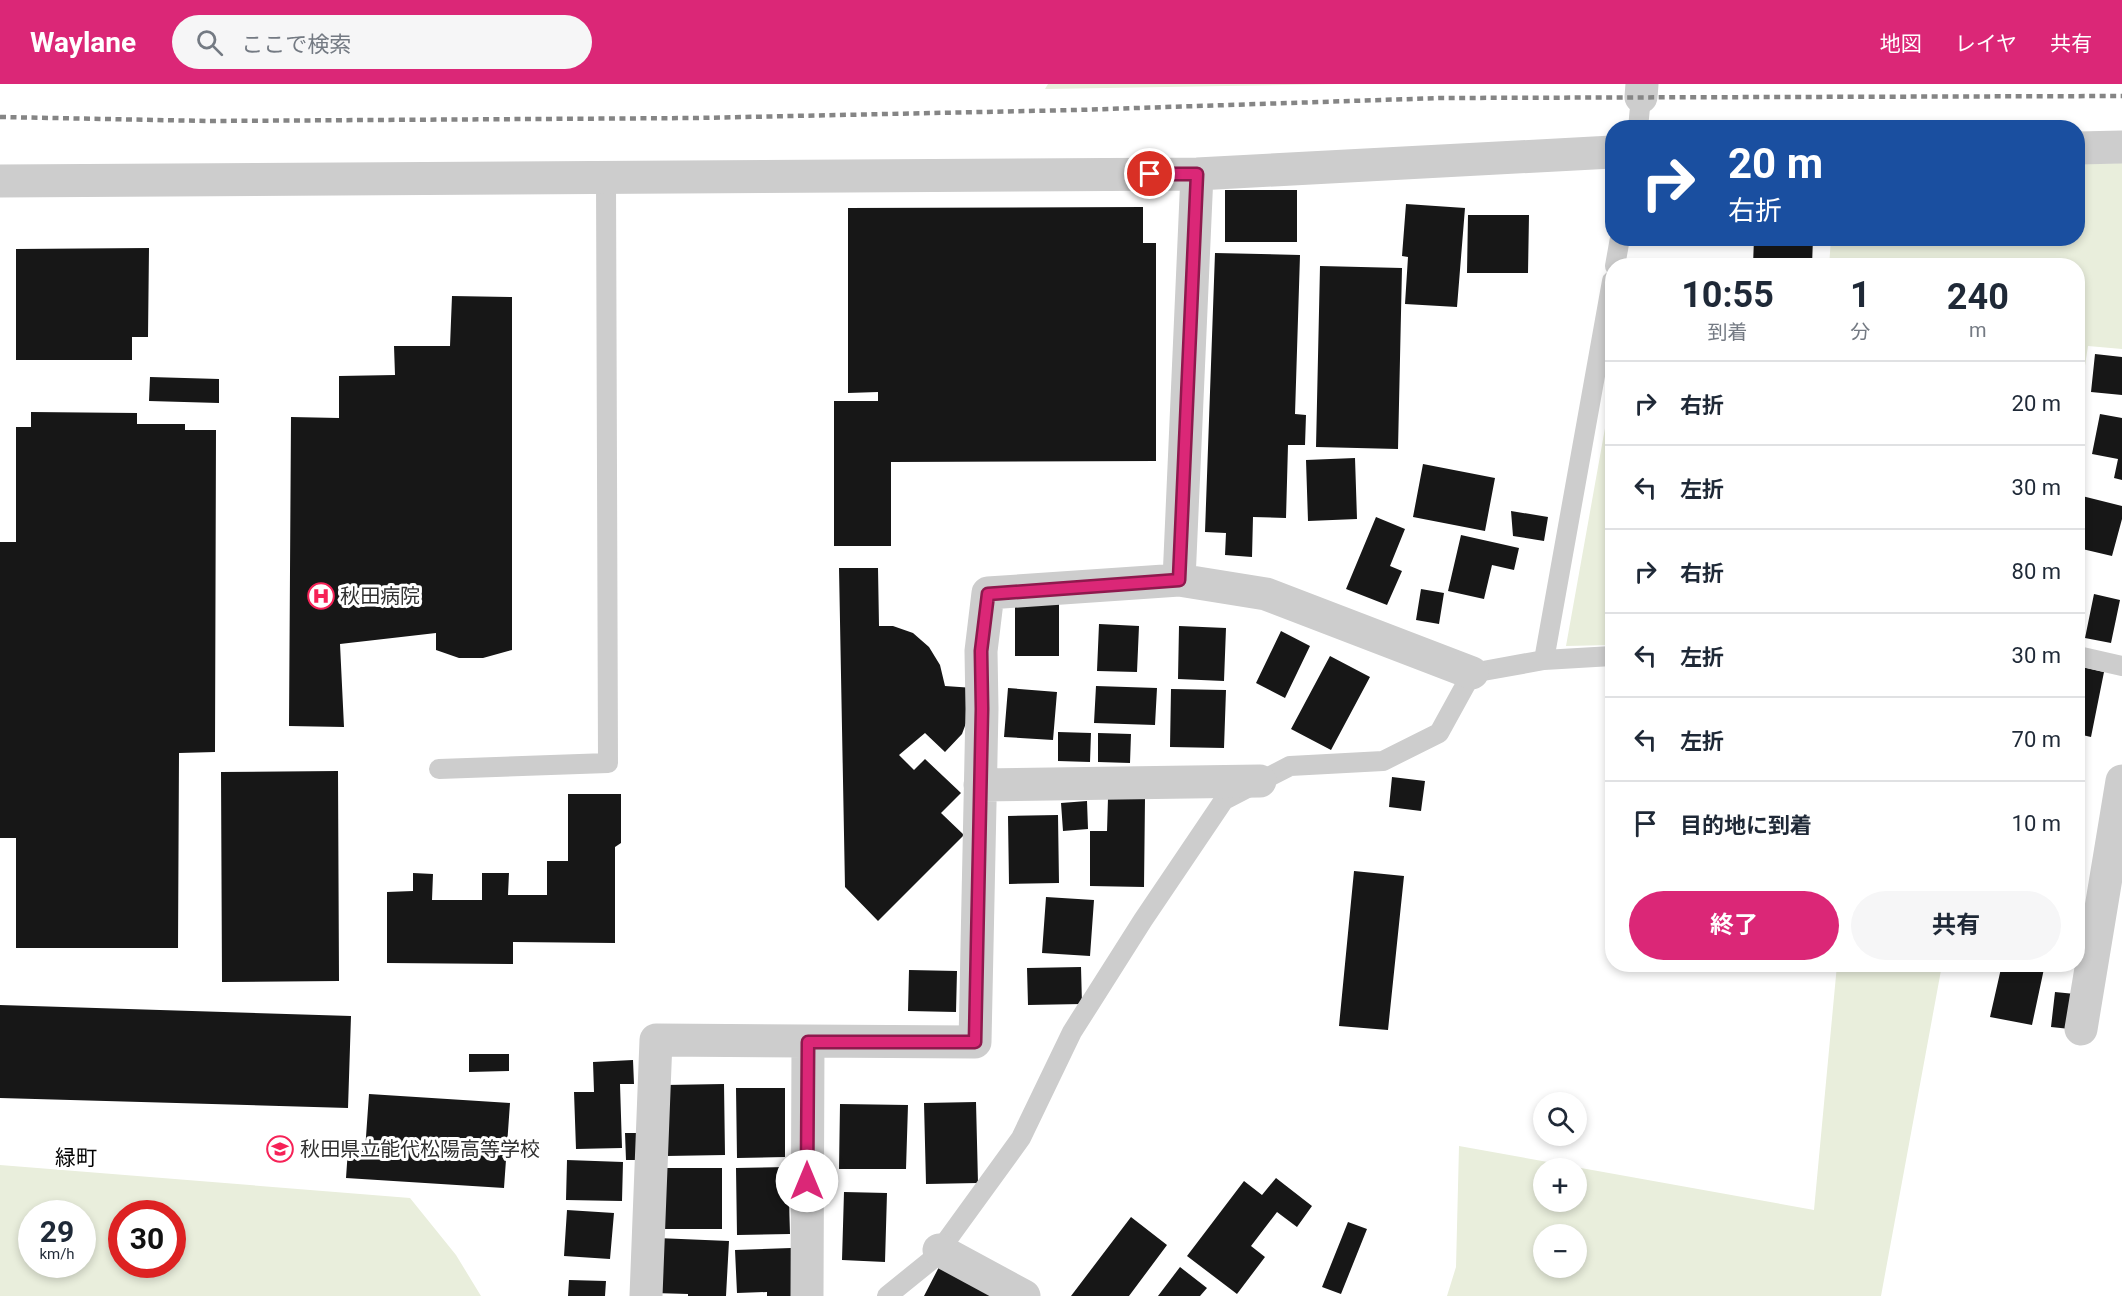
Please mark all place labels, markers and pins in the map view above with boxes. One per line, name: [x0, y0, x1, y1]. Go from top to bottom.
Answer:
pin: [1124, 148, 1175, 199]
hospital icon: 秋田病院: [306, 581, 336, 611]
place label: 秋田病院: [340, 584, 420, 608]
school or university icon: 秋田県立能代松陽高等学校: [265, 1134, 295, 1164]
place label: 秋田県立能代松陽高等学校: [300, 1137, 540, 1161]

